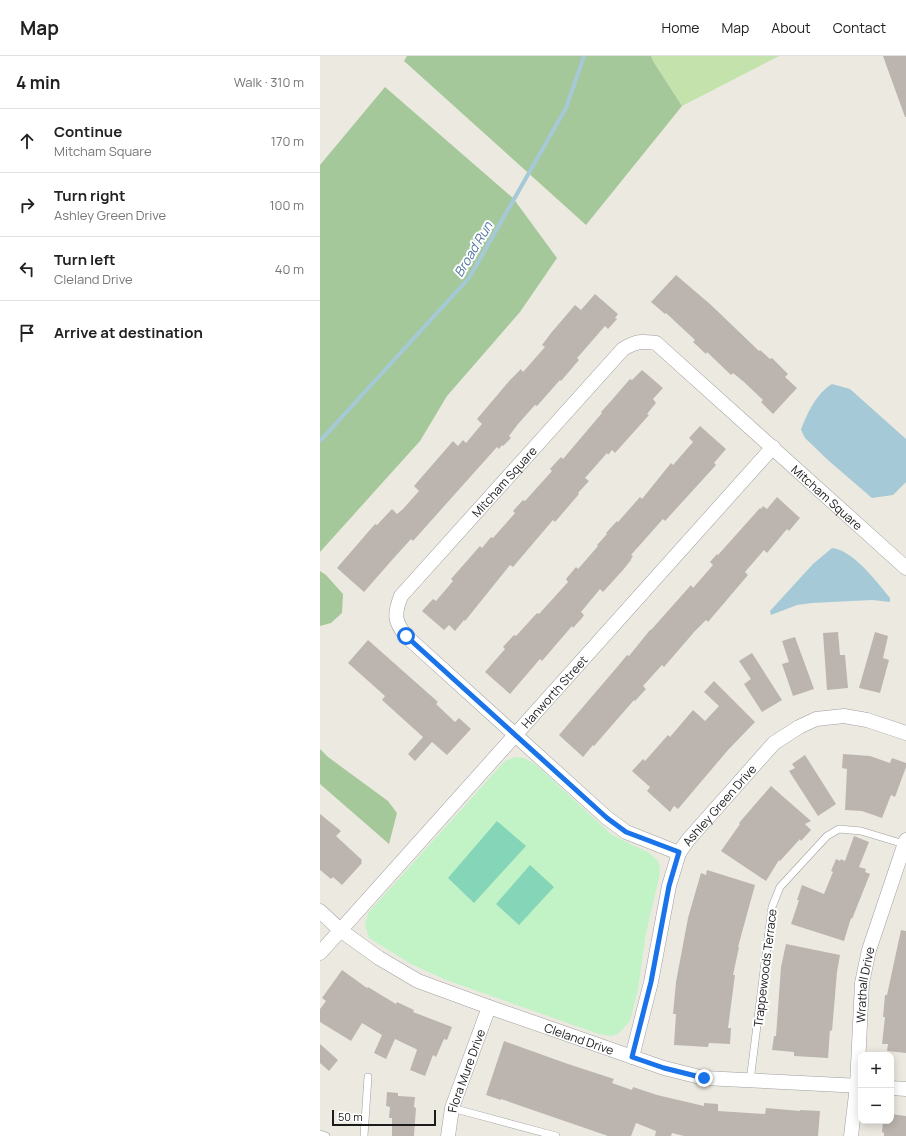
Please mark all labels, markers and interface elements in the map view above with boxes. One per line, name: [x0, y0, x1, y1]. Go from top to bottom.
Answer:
text: Map: [20, 15, 59, 41]
text: Home: [662, 18, 699, 37]
text: Map: [721, 18, 749, 37]
text: About: [771, 18, 811, 37]
text: Contact: [833, 18, 886, 37]
text: 4 min: [16, 71, 60, 94]
text: Walk · 310 m: [234, 73, 304, 91]
text: Continue: [54, 121, 122, 142]
icon: ahead: [16, 130, 38, 152]
text: 170 m: [271, 132, 304, 150]
text: Mitcham Square: [54, 142, 152, 160]
text: Turn right: [54, 185, 125, 206]
icon: right: [16, 194, 38, 216]
text: 100 m: [269, 196, 304, 214]
text: Ashley Green Drive: [54, 206, 166, 224]
water label: Broad Run: [449, 217, 497, 280]
text: Turn left: [54, 249, 116, 270]
icon: left: [16, 258, 38, 280]
text: 40 m: [275, 260, 304, 278]
text: Cleland Drive: [54, 270, 133, 288]
icon: arrive: [16, 322, 38, 344]
text: Arrive at destination: [54, 322, 203, 343]
street label: Mitcham Square: [467, 442, 540, 521]
street label: Mitcham Square: [788, 461, 866, 534]
route start: [397, 627, 415, 645]
street label: Hanworth Street: [517, 651, 591, 731]
street label: Ashley Green Drive: [678, 761, 760, 849]
street label: Trappewoods Terrace: [749, 908, 781, 1028]
street label: Wrathall Drive: [852, 945, 878, 1023]
street label: Cleland Drive: [542, 1018, 616, 1058]
street label: Flora Mure Drive: [443, 1026, 489, 1113]
map controls: [858, 1052, 894, 1124]
button: +: [858, 1052, 894, 1088]
route end: [695, 1069, 713, 1087]
button: −: [858, 1088, 894, 1124]
scale bar: [332, 1108, 436, 1127]
text: 50 m: [338, 1109, 363, 1124]

